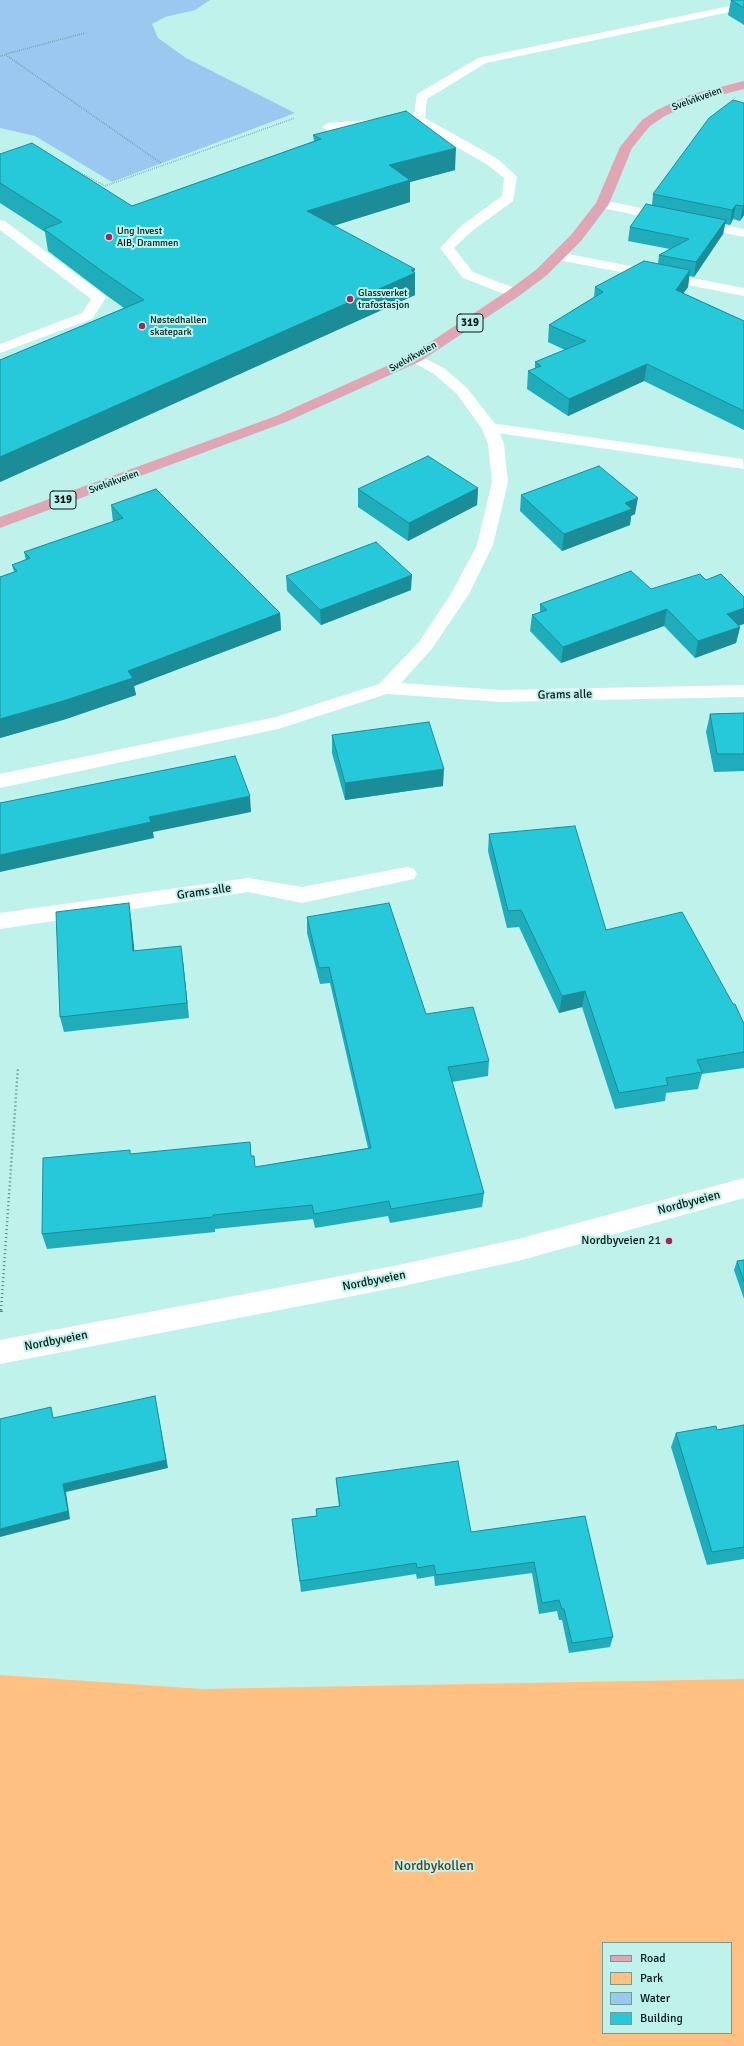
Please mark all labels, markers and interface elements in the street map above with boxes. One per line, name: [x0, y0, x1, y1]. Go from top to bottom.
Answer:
street label: Svelvikveien: [670, 84, 724, 114]
place label: Ung Invest AIB, Drammen: [117, 225, 179, 248]
marker: Ung Invest AIB, Drammen: [104, 232, 114, 242]
place label: Glassverket trafostasjon: [358, 287, 409, 310]
marker: Glassverket trafostasjon: [345, 294, 355, 304]
place label: Nøstedhallen skatepark: [150, 314, 207, 338]
road number: 319: [457, 314, 483, 332]
marker: Nøstedhallen skatepark: [137, 321, 147, 331]
street label: Svelvikveien: [387, 339, 439, 375]
street label: Svelvikveien: [87, 467, 141, 497]
road number: 319: [50, 491, 76, 509]
street label: Grams alle: [538, 687, 592, 703]
street label: Grams alle: [176, 881, 232, 903]
street label: Nordbyveien: [656, 1188, 722, 1218]
place label: Nordbyveien 21: [581, 1234, 661, 1248]
marker: Nordbyveien 21: [664, 1236, 674, 1246]
street label: Nordbyveien: [341, 1268, 407, 1294]
street label: Nordbyveien: [23, 1328, 89, 1354]
park label: Nordbykollen: [394, 1858, 474, 1874]
legend: [602, 1942, 732, 2034]
text: Road: [640, 1951, 666, 1966]
text: Park: [640, 1971, 663, 1986]
text: Water: [640, 1991, 670, 2006]
text: Building: [640, 2011, 683, 2026]

